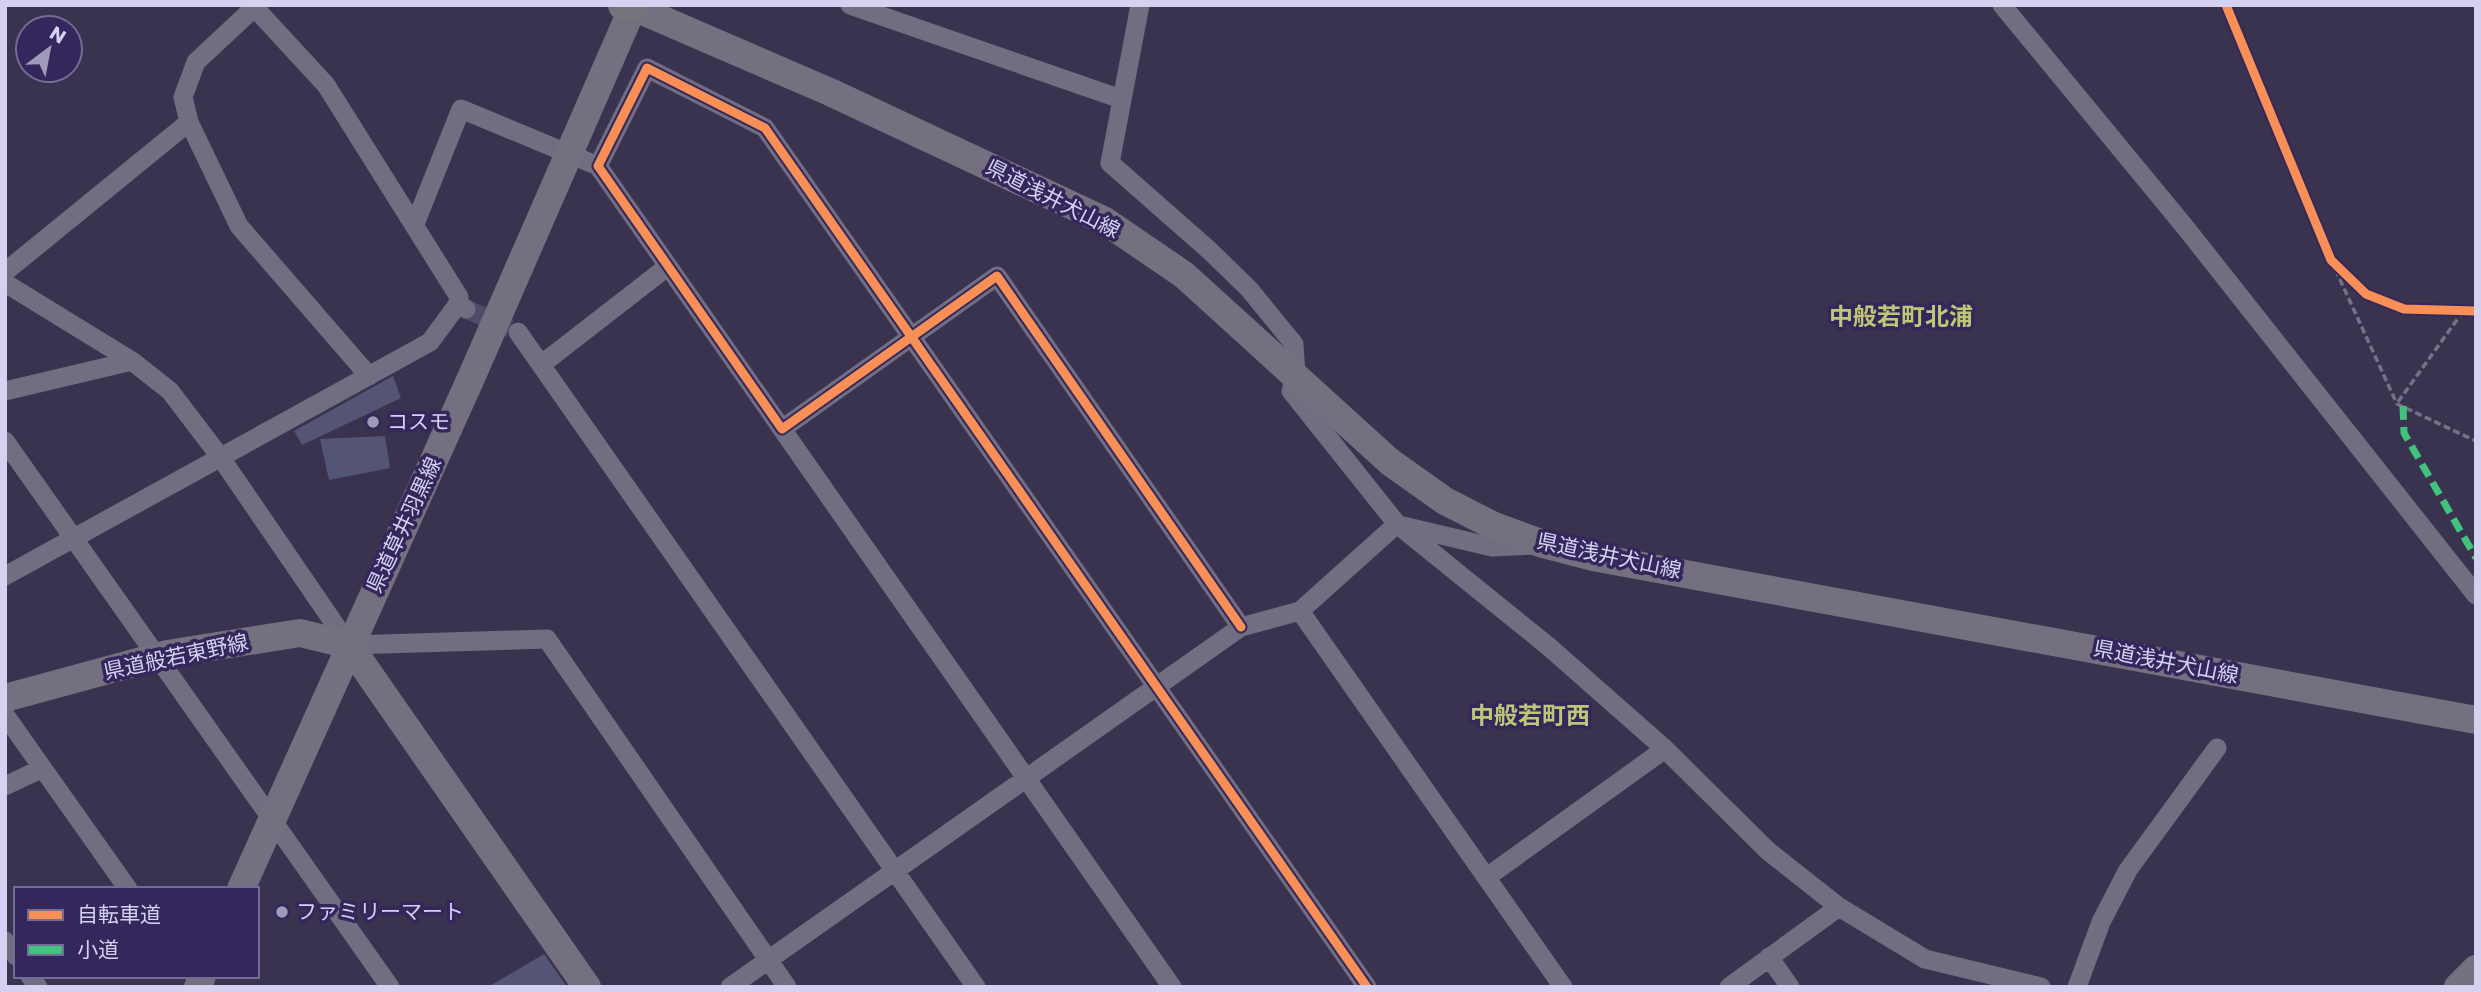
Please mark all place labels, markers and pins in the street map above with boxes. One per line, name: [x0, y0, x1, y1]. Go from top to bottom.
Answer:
place label: コスモ: [387, 407, 450, 436]
marker: コスモ: [365, 414, 381, 430]
place label: ファミリーマート: [296, 897, 464, 926]
marker: ファミリーマート: [274, 904, 290, 920]

